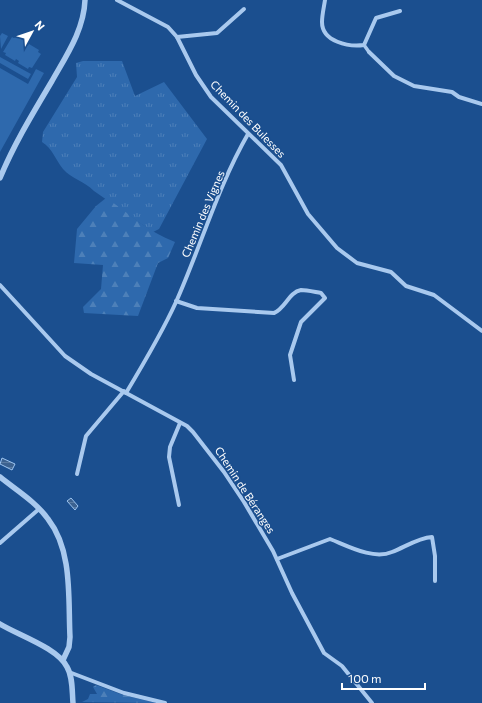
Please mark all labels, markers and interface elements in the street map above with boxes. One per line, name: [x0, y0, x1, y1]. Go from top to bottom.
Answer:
north arrow: [12, 12, 52, 52]
text: N: [32, 18, 48, 33]
street label: Chemin des Bulesses: [208, 77, 289, 160]
street label: Chemin des Vignes: [178, 168, 227, 259]
street label: Chemin de Béranges: [213, 444, 278, 535]
scale bar: [342, 665, 425, 691]
text: 100 m: [348, 671, 382, 685]

